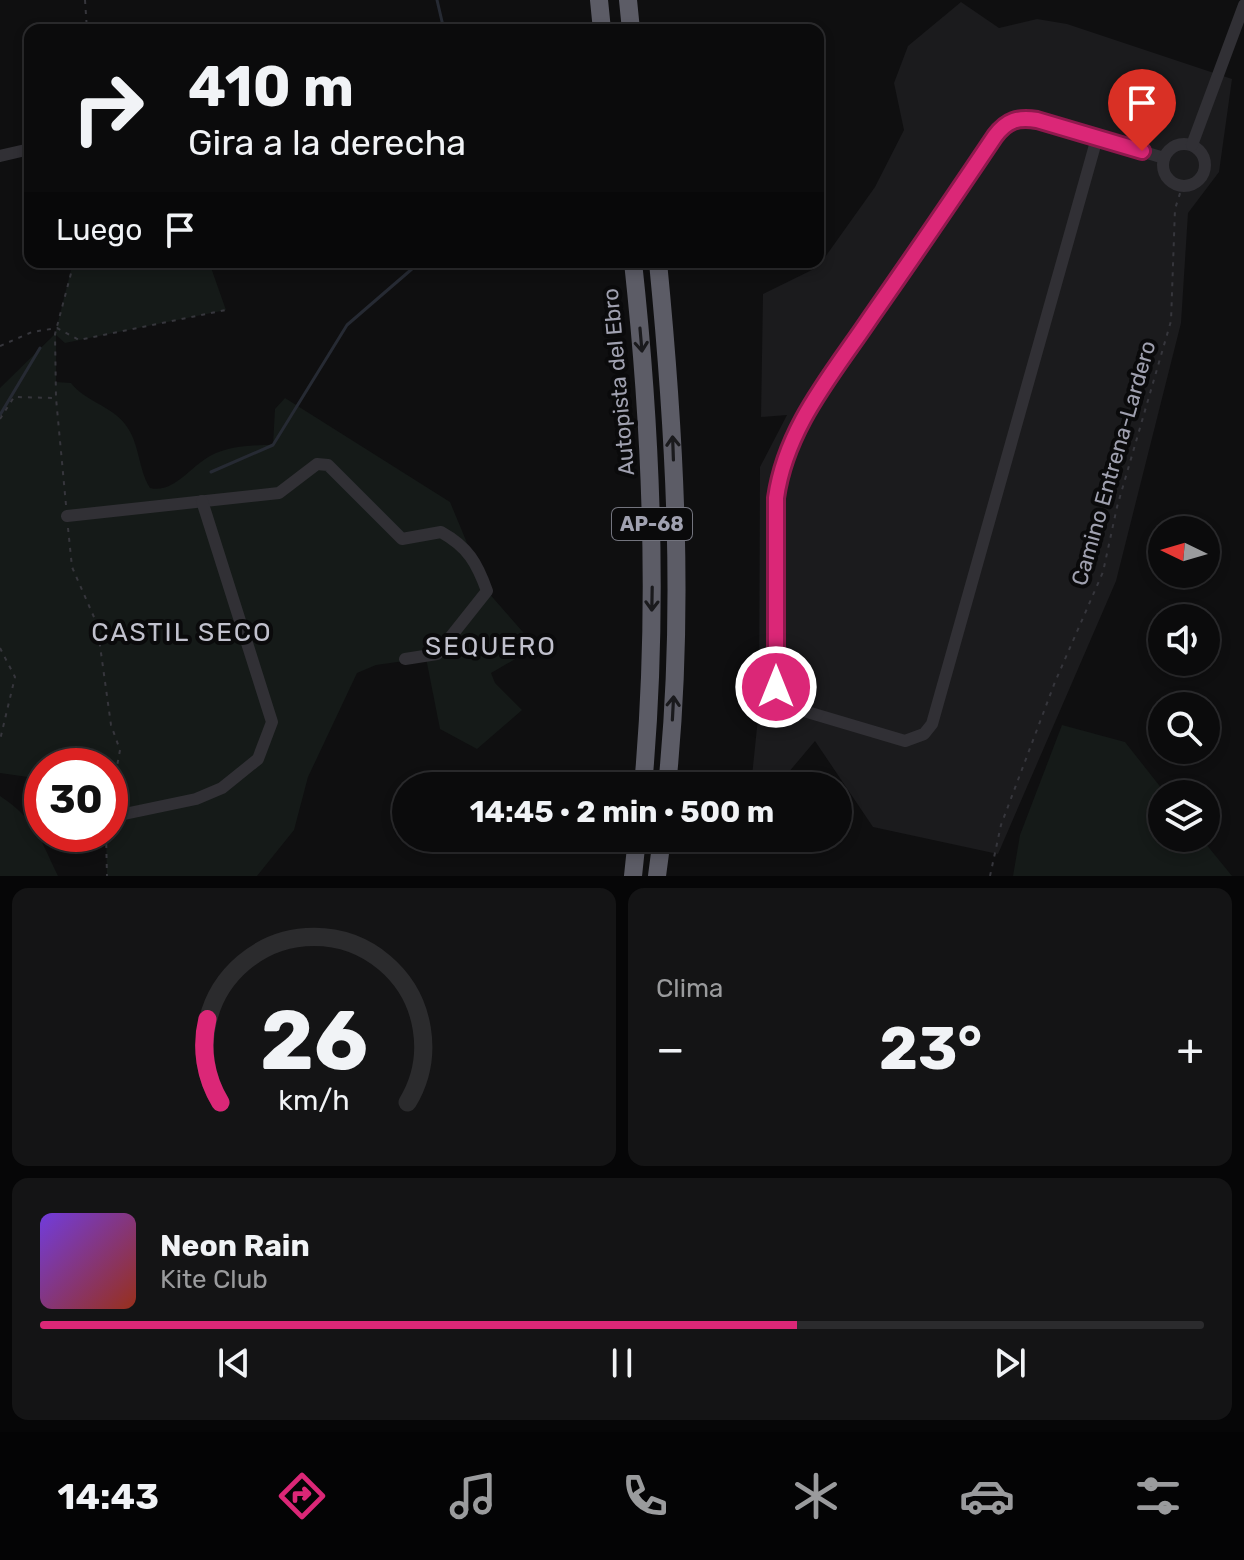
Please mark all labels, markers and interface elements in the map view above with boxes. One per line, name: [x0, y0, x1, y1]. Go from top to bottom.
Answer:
text: 410 m: [188, 54, 354, 120]
icon: right: [56, 56, 160, 160]
pin: [1108, 69, 1176, 151]
icon: arrive: [1120, 81, 1164, 125]
text: Gira a la derecha: [188, 121, 466, 164]
icon: arrive: [158, 208, 202, 252]
text: Luego: [56, 212, 142, 248]
street label: Autopista del Ebro: [597, 287, 640, 477]
one-way arrow: [634, 326, 649, 352]
street label: Camino Entrena-Lardero: [1066, 338, 1161, 589]
one-way arrow: [665, 435, 680, 462]
road number: AP-68: [612, 508, 692, 540]
north arrow: [1148, 516, 1220, 588]
map controls: [1148, 516, 1220, 852]
one-way arrow: [644, 585, 660, 612]
button: sound: [1148, 604, 1220, 676]
district label: CASTIL SECO: [91, 617, 273, 648]
district label: SEQUERO: [425, 631, 557, 662]
position arrow: [734, 645, 818, 729]
button: search: [1148, 692, 1220, 764]
one-way arrow: [666, 695, 681, 722]
speed limit sign: 30: [24, 748, 128, 852]
button: layers: [1148, 780, 1220, 852]
text: 14:45 · 2 min · 500 m: [470, 794, 774, 830]
text: Clima: [656, 973, 723, 1004]
text: 26: [260, 991, 368, 1090]
text: 23°: [879, 1013, 982, 1084]
text: −: [656, 1023, 685, 1075]
text: +: [1177, 1023, 1204, 1075]
text: km/h: [278, 1083, 350, 1117]
text: Neon Rain: [160, 1228, 310, 1264]
text: Kite Club: [160, 1264, 268, 1295]
icon: previous: [212, 1341, 256, 1385]
icon: pause: [600, 1341, 644, 1385]
icon: next: [988, 1341, 1032, 1385]
icon: directions: [274, 1468, 330, 1524]
icon: music: [445, 1468, 501, 1524]
icon: phone: [617, 1468, 673, 1524]
icon: climate: [788, 1468, 844, 1524]
icon: car: [959, 1468, 1015, 1524]
icon: filters: [1130, 1468, 1186, 1524]
text: 14:43: [58, 1475, 159, 1518]

